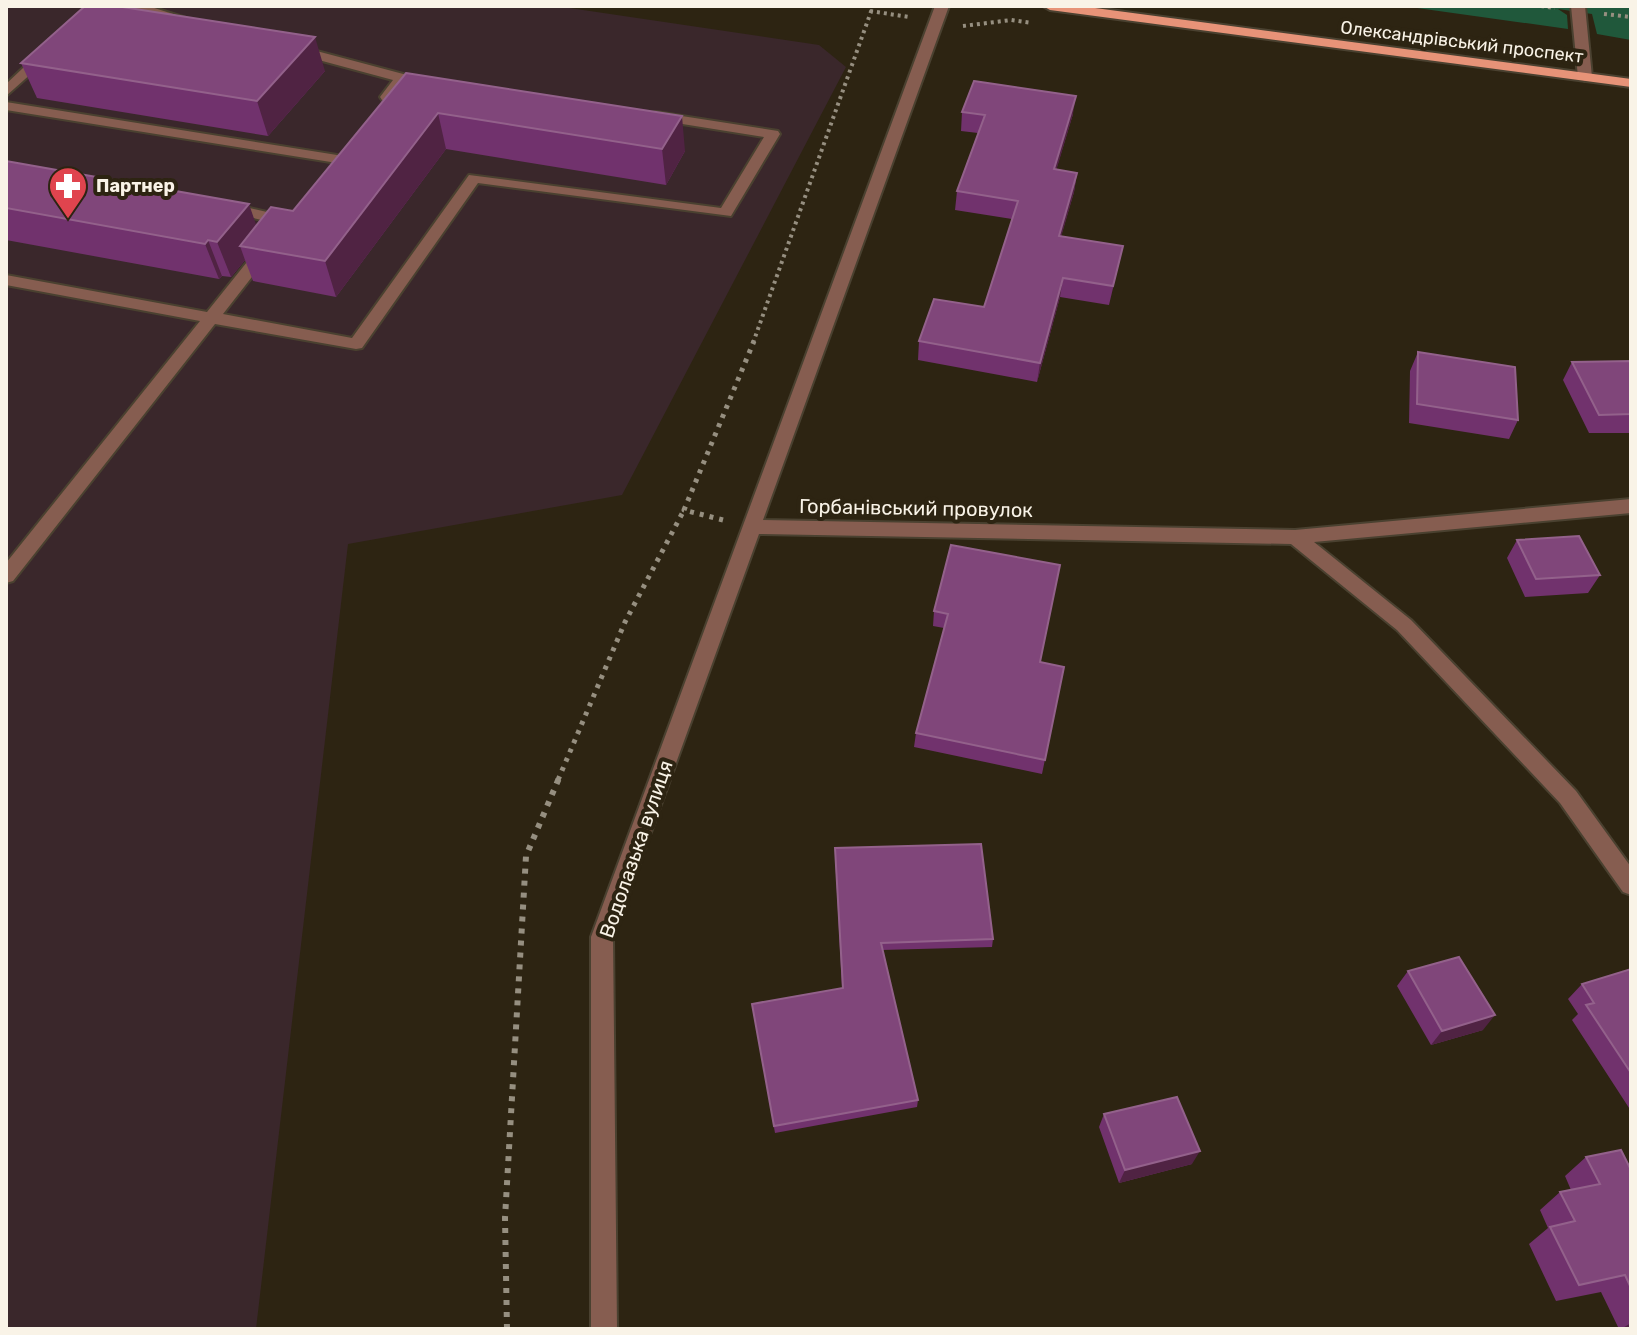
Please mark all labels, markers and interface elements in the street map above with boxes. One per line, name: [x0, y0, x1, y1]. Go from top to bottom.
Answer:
street label: Олександрівський проспект: [1339, 16, 1585, 68]
pharmacy icon: Партнер: [47, 165, 89, 220]
place label: Партнер: [96, 175, 175, 197]
street label: Горбанівський провулок: [799, 494, 1033, 522]
street label: Водолазька вулиця: [594, 757, 678, 941]

